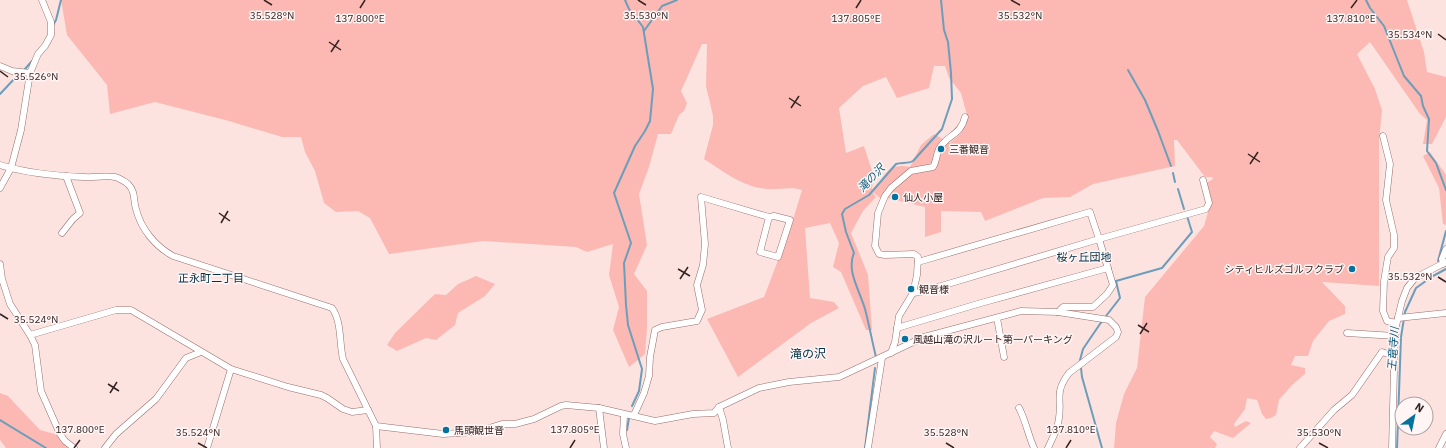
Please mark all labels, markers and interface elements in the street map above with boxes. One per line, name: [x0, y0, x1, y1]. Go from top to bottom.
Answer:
text: 35.528°N: [250, 9, 294, 22]
text: 35.530°N: [624, 9, 668, 22]
text: 35.532°N: [998, 9, 1042, 22]
text: 137.800°E: [335, 12, 385, 25]
text: 137.805°E: [831, 12, 881, 25]
text: 137.810°E: [1326, 12, 1376, 25]
text: 35.534°N: [1388, 28, 1432, 41]
text: 35.526°N: [14, 70, 58, 83]
place label: 三番観音: [949, 143, 989, 156]
marker: 三番観音: [936, 144, 946, 154]
water label: 滝の沢: [855, 160, 889, 195]
place label: 仙人小屋: [903, 191, 943, 204]
marker: 仙人小屋: [890, 192, 900, 202]
district label: 桜ヶ丘団地: [1057, 250, 1112, 264]
place label: シティヒルズゴルフクラブ: [1225, 263, 1344, 276]
marker: シティヒルズゴルフクラブ: [1347, 264, 1357, 274]
text: 35.532°N: [1388, 270, 1432, 283]
district label: 正永町二丁目: [178, 271, 244, 285]
place label: 観音様: [919, 283, 949, 296]
marker: 観音様: [906, 284, 916, 294]
text: 35.524°N: [14, 313, 58, 326]
water label: 王竜寺川: [1384, 326, 1402, 371]
place label: 風越山滝の沢ルート第一パーキング: [913, 333, 1073, 346]
marker: 風越山滝の沢ルート第一パーキング: [900, 334, 910, 344]
district label: 滝の沢: [790, 346, 826, 361]
north arrow: [1394, 396, 1434, 436]
text: N: [1412, 400, 1427, 416]
text: 137.800°E: [55, 423, 105, 436]
text: 137.805°E: [550, 423, 600, 436]
text: 137.810°E: [1046, 423, 1096, 436]
place label: 馬頭観世音: [454, 424, 504, 437]
marker: 馬頭観世音: [441, 425, 451, 435]
text: 35.524°N: [176, 426, 220, 439]
text: 35.528°N: [924, 426, 968, 439]
text: 35.530°N: [1297, 426, 1341, 439]

